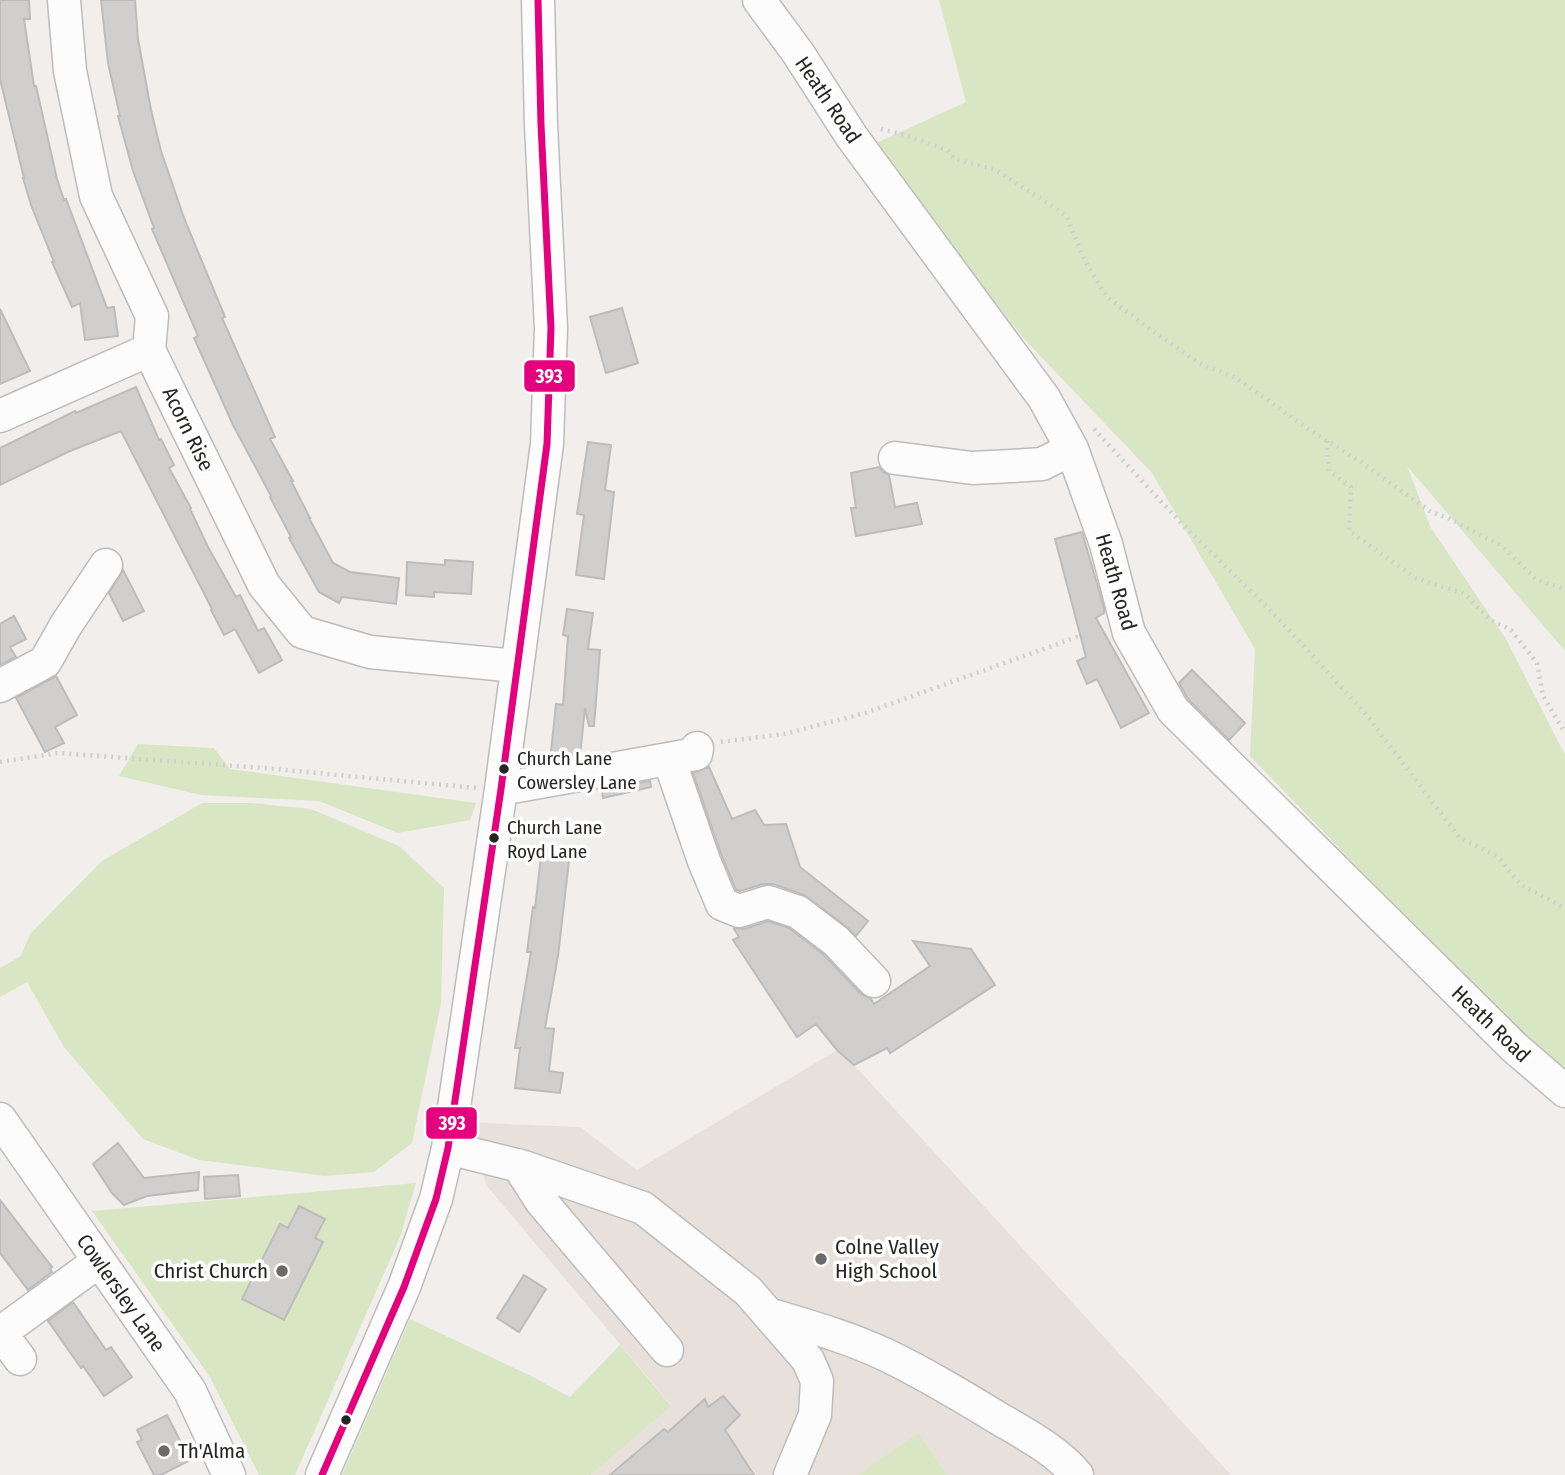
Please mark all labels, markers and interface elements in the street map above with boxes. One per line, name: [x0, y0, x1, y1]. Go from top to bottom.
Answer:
street label: Heath Road: [789, 51, 867, 149]
line badge: 393: [523, 359, 576, 393]
text: 393: [534, 365, 563, 388]
street label: Acorn Rise: [157, 383, 219, 475]
street label: Heath Road: [1090, 531, 1142, 633]
place label: Church Lane Cowersley Lane: [517, 747, 637, 794]
marker: Church Lane Cowersley Lane: [497, 762, 511, 776]
place label: Church Lane Royd Lane: [507, 816, 602, 863]
marker: Church Lane Royd Lane: [487, 831, 501, 845]
street label: Heath Road: [1446, 980, 1536, 1068]
line badge: 393: [425, 1106, 478, 1140]
text: 393: [437, 1112, 466, 1135]
street label: Cowlersley Lane: [71, 1229, 171, 1357]
place label: Colne Valley High School: [835, 1234, 939, 1284]
marker: Colne Valley High School: [813, 1251, 829, 1267]
place label: Christ Church: [154, 1258, 268, 1284]
marker: Christ Church: [274, 1263, 290, 1279]
unlabelled marker: [339, 1413, 353, 1427]
place label: Th'Alma: [178, 1438, 245, 1464]
marker: Th'Alma: [156, 1443, 172, 1459]

